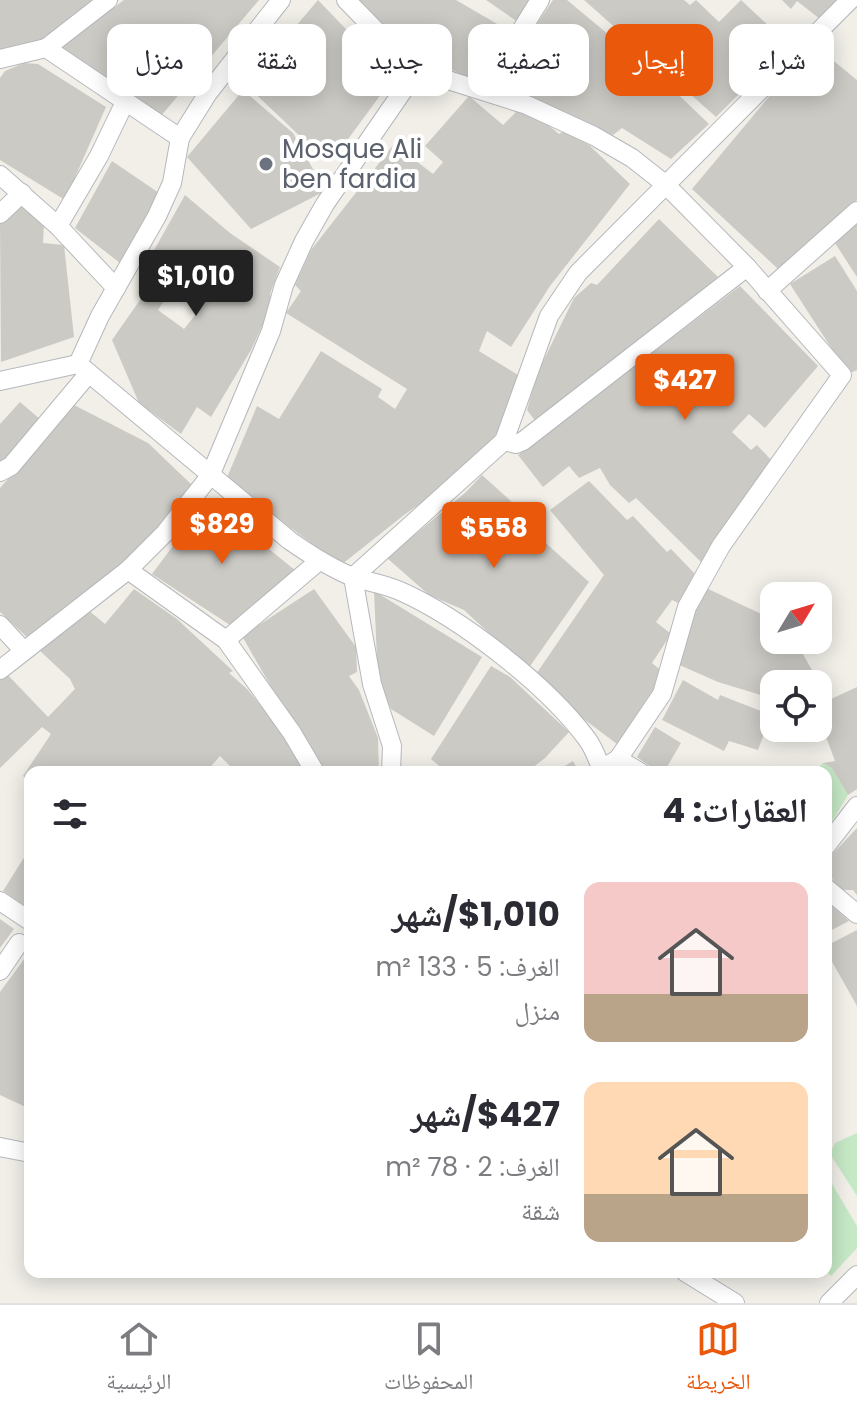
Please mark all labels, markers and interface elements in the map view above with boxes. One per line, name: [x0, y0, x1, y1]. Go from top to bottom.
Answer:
chip: منزل: [107, 24, 212, 96]
chip: شقة: [228, 24, 326, 96]
chip: جديد: [342, 24, 452, 96]
chip: تصفية: [468, 24, 589, 96]
chip: إيجار: [605, 24, 713, 96]
chip: شراء: [729, 24, 834, 96]
place label: Mosque Ali ben fardia: [282, 131, 422, 197]
marker: Mosque Ali ben fardia: [257, 155, 275, 173]
pin: $1,010: [131, 250, 261, 318]
text: $1,010: [157, 258, 235, 294]
pin: $427: [638, 354, 732, 422]
text: $427: [653, 362, 717, 398]
pin: $829: [175, 498, 269, 566]
pin: $558: [447, 502, 541, 570]
text: $829: [190, 506, 254, 542]
text: $558: [460, 510, 528, 546]
north arrow: [760, 582, 832, 654]
map controls: [760, 582, 832, 742]
button: locate: [760, 670, 832, 742]
text: العقارات: 4: [662, 786, 808, 834]
icon: filters: [48, 792, 92, 836]
text: $1,010/شهر: [392, 890, 560, 938]
icon: home: [648, 914, 744, 1010]
text: الغرف: 5 · 133 m²: [375, 949, 560, 985]
text: منزل: [515, 993, 560, 1029]
text: $427/شهر: [411, 1090, 560, 1138]
icon: home: [648, 1114, 744, 1210]
text: الغرف: 2 · 78 m²: [385, 1149, 560, 1185]
text: شقة: [521, 1193, 560, 1229]
tab: الرئيسية: [106, 1317, 171, 1403]
tab: المحفوظات: [384, 1317, 474, 1403]
tab: الخريطة: [686, 1317, 751, 1403]

